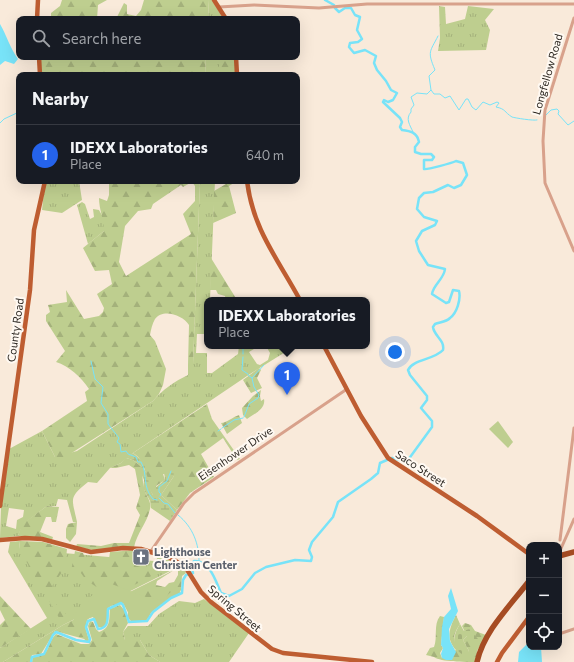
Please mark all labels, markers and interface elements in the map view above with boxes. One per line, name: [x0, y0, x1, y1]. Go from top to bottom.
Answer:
search box: [16, 16, 300, 60]
icon: search: [30, 27, 52, 49]
text: Search here: [62, 29, 141, 47]
street label: Longfellow Road: [529, 32, 565, 116]
text: Nearby: [32, 88, 89, 109]
text: IDEXX Laboratories: [70, 138, 208, 156]
text: 1: [42, 147, 48, 163]
text: 640 m: [246, 147, 284, 163]
text: Place: [70, 156, 102, 172]
street label: County Road: [4, 297, 26, 363]
popup: [204, 297, 370, 349]
text: IDEXX Laboratories: [218, 306, 356, 324]
text: Place: [218, 324, 250, 340]
your location: [385, 342, 405, 362]
pin: 1: [274, 362, 300, 395]
street label: Eisenhower Drive: [195, 423, 275, 483]
street label: Saco Street: [393, 447, 449, 489]
map controls: [526, 542, 562, 650]
button: +: [526, 542, 562, 578]
place label: Lighthouse Christian Center: [154, 545, 238, 571]
church icon: Lighthouse Christian Center: [131, 547, 151, 567]
button: −: [526, 578, 562, 614]
street label: Spring Street: [206, 582, 265, 634]
button: locate: [526, 614, 562, 650]

